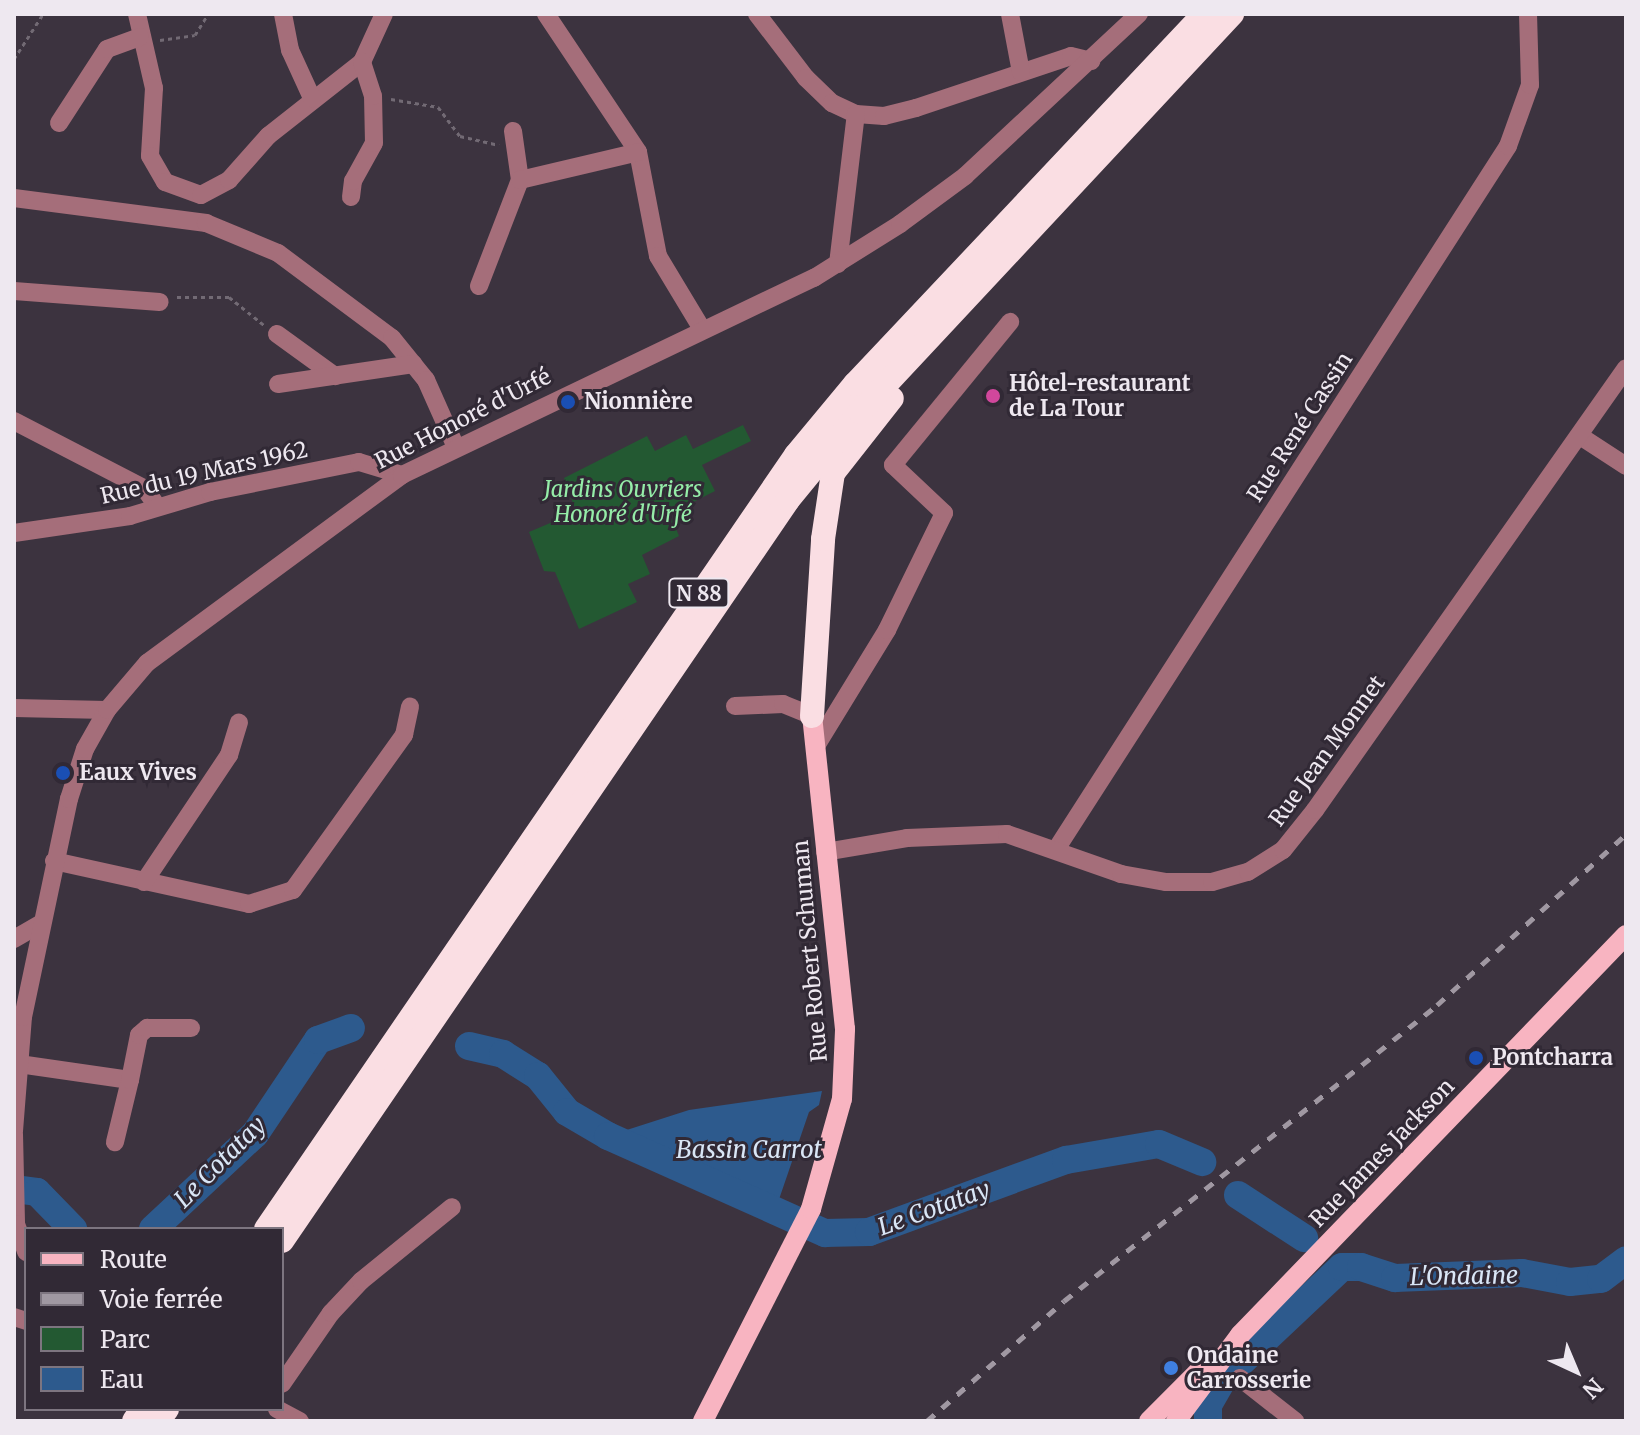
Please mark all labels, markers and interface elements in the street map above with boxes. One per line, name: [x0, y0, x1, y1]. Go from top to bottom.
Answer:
street label: Rue René Cassin: [1242, 347, 1358, 507]
street label: Rue Honoré d'Urfé: [371, 363, 555, 475]
place label: Hôtel-restaurant de La Tour: [1009, 370, 1190, 422]
marker: Hôtel-restaurant de La Tour: [984, 387, 1002, 405]
place label: Nionnière: [584, 389, 693, 415]
marker: Nionnière: [559, 393, 577, 411]
street label: Rue du 19 Mars 1962: [98, 436, 310, 510]
park label: Jardins Ouvriers Honoré d'Urfé: [544, 476, 702, 528]
road number: N 88: [667, 577, 731, 609]
street label: Rue Jean Monnet: [1264, 671, 1390, 831]
place label: Eaux Vives: [79, 760, 197, 786]
marker: Eaux Vives: [54, 764, 72, 782]
street label: Rue Robert Schuman: [787, 839, 833, 1063]
place label: Pontcharra: [1492, 1045, 1613, 1071]
marker: Pontcharra: [1467, 1049, 1485, 1067]
street label: Rue James Jackson: [1304, 1073, 1460, 1233]
water label: Le Cotatay: [168, 1110, 272, 1214]
water label: Bassin Carrot: [676, 1136, 822, 1164]
water label: Le Cotatay: [874, 1174, 994, 1242]
legend: [24, 1227, 284, 1411]
text: Route: [100, 1244, 167, 1275]
water label: L'Ondaine: [1410, 1261, 1518, 1291]
text: Voie ferrée: [100, 1284, 222, 1315]
text: Parc: [100, 1324, 150, 1355]
north arrow: [1536, 1331, 1616, 1411]
place label: Ondaine Carrosserie: [1187, 1342, 1311, 1394]
marker: Ondaine Carrosserie: [1162, 1359, 1180, 1377]
text: Eau: [100, 1364, 144, 1395]
text: N: [1577, 1372, 1609, 1404]

